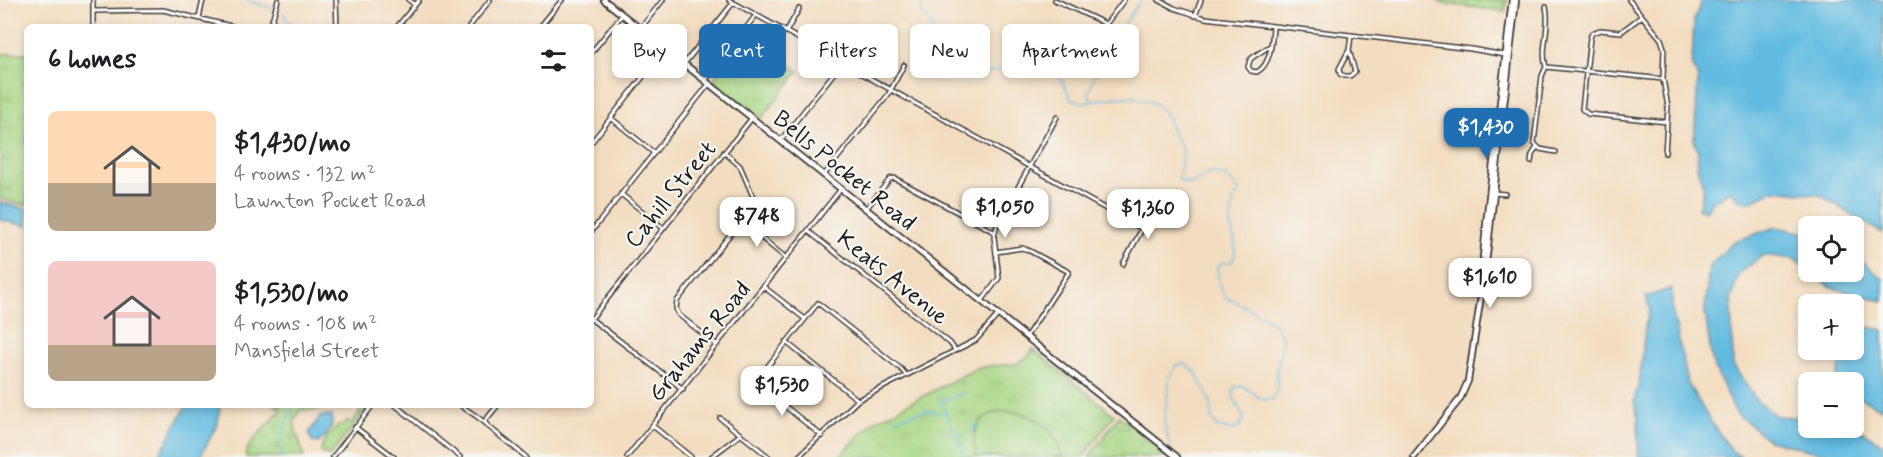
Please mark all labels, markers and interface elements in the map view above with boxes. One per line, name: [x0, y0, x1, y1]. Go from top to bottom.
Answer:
chip: Buy: [612, 24, 687, 78]
chip: Rent: [699, 24, 786, 78]
chip: Filters: [798, 24, 898, 78]
chip: New: [910, 24, 990, 78]
chip: Apartment: [1002, 24, 1139, 78]
text: 6 homes: [48, 43, 136, 77]
icon: filters: [537, 44, 570, 77]
street label: Bells Pocket Road: [766, 104, 922, 238]
pin: $1,430: [1437, 108, 1535, 159]
text: $1,430: [1458, 114, 1514, 141]
text: $1,430/mo: [234, 127, 351, 161]
icon: home: [96, 135, 168, 207]
street label: Cahill Street: [618, 135, 724, 255]
text: 4 rooms · 132 m²: [234, 161, 375, 188]
text: Lawnton Pocket Road: [234, 188, 426, 215]
pin: $1,050: [956, 188, 1054, 239]
pin: $1,360: [1099, 189, 1197, 240]
text: $1,050: [976, 194, 1034, 221]
text: $1,360: [1121, 195, 1175, 222]
pin: $748: [721, 197, 793, 248]
text: $748: [734, 203, 780, 230]
map controls: [1798, 216, 1864, 438]
button: locate: [1798, 216, 1864, 282]
street label: Keats Avenue: [830, 224, 954, 333]
pin: $1,610: [1441, 258, 1539, 309]
text: $1,610: [1462, 264, 1518, 291]
street label: Grahams Road: [642, 275, 758, 409]
text: $1,530/mo: [234, 277, 349, 311]
icon: home: [96, 285, 168, 357]
button: +: [1798, 294, 1864, 360]
text: 4 rooms · 108 m²: [234, 311, 377, 338]
text: Mansfield Street: [234, 338, 379, 365]
pin: $1,530: [733, 366, 831, 417]
text: $1,530: [754, 372, 810, 399]
button: −: [1798, 372, 1864, 438]

